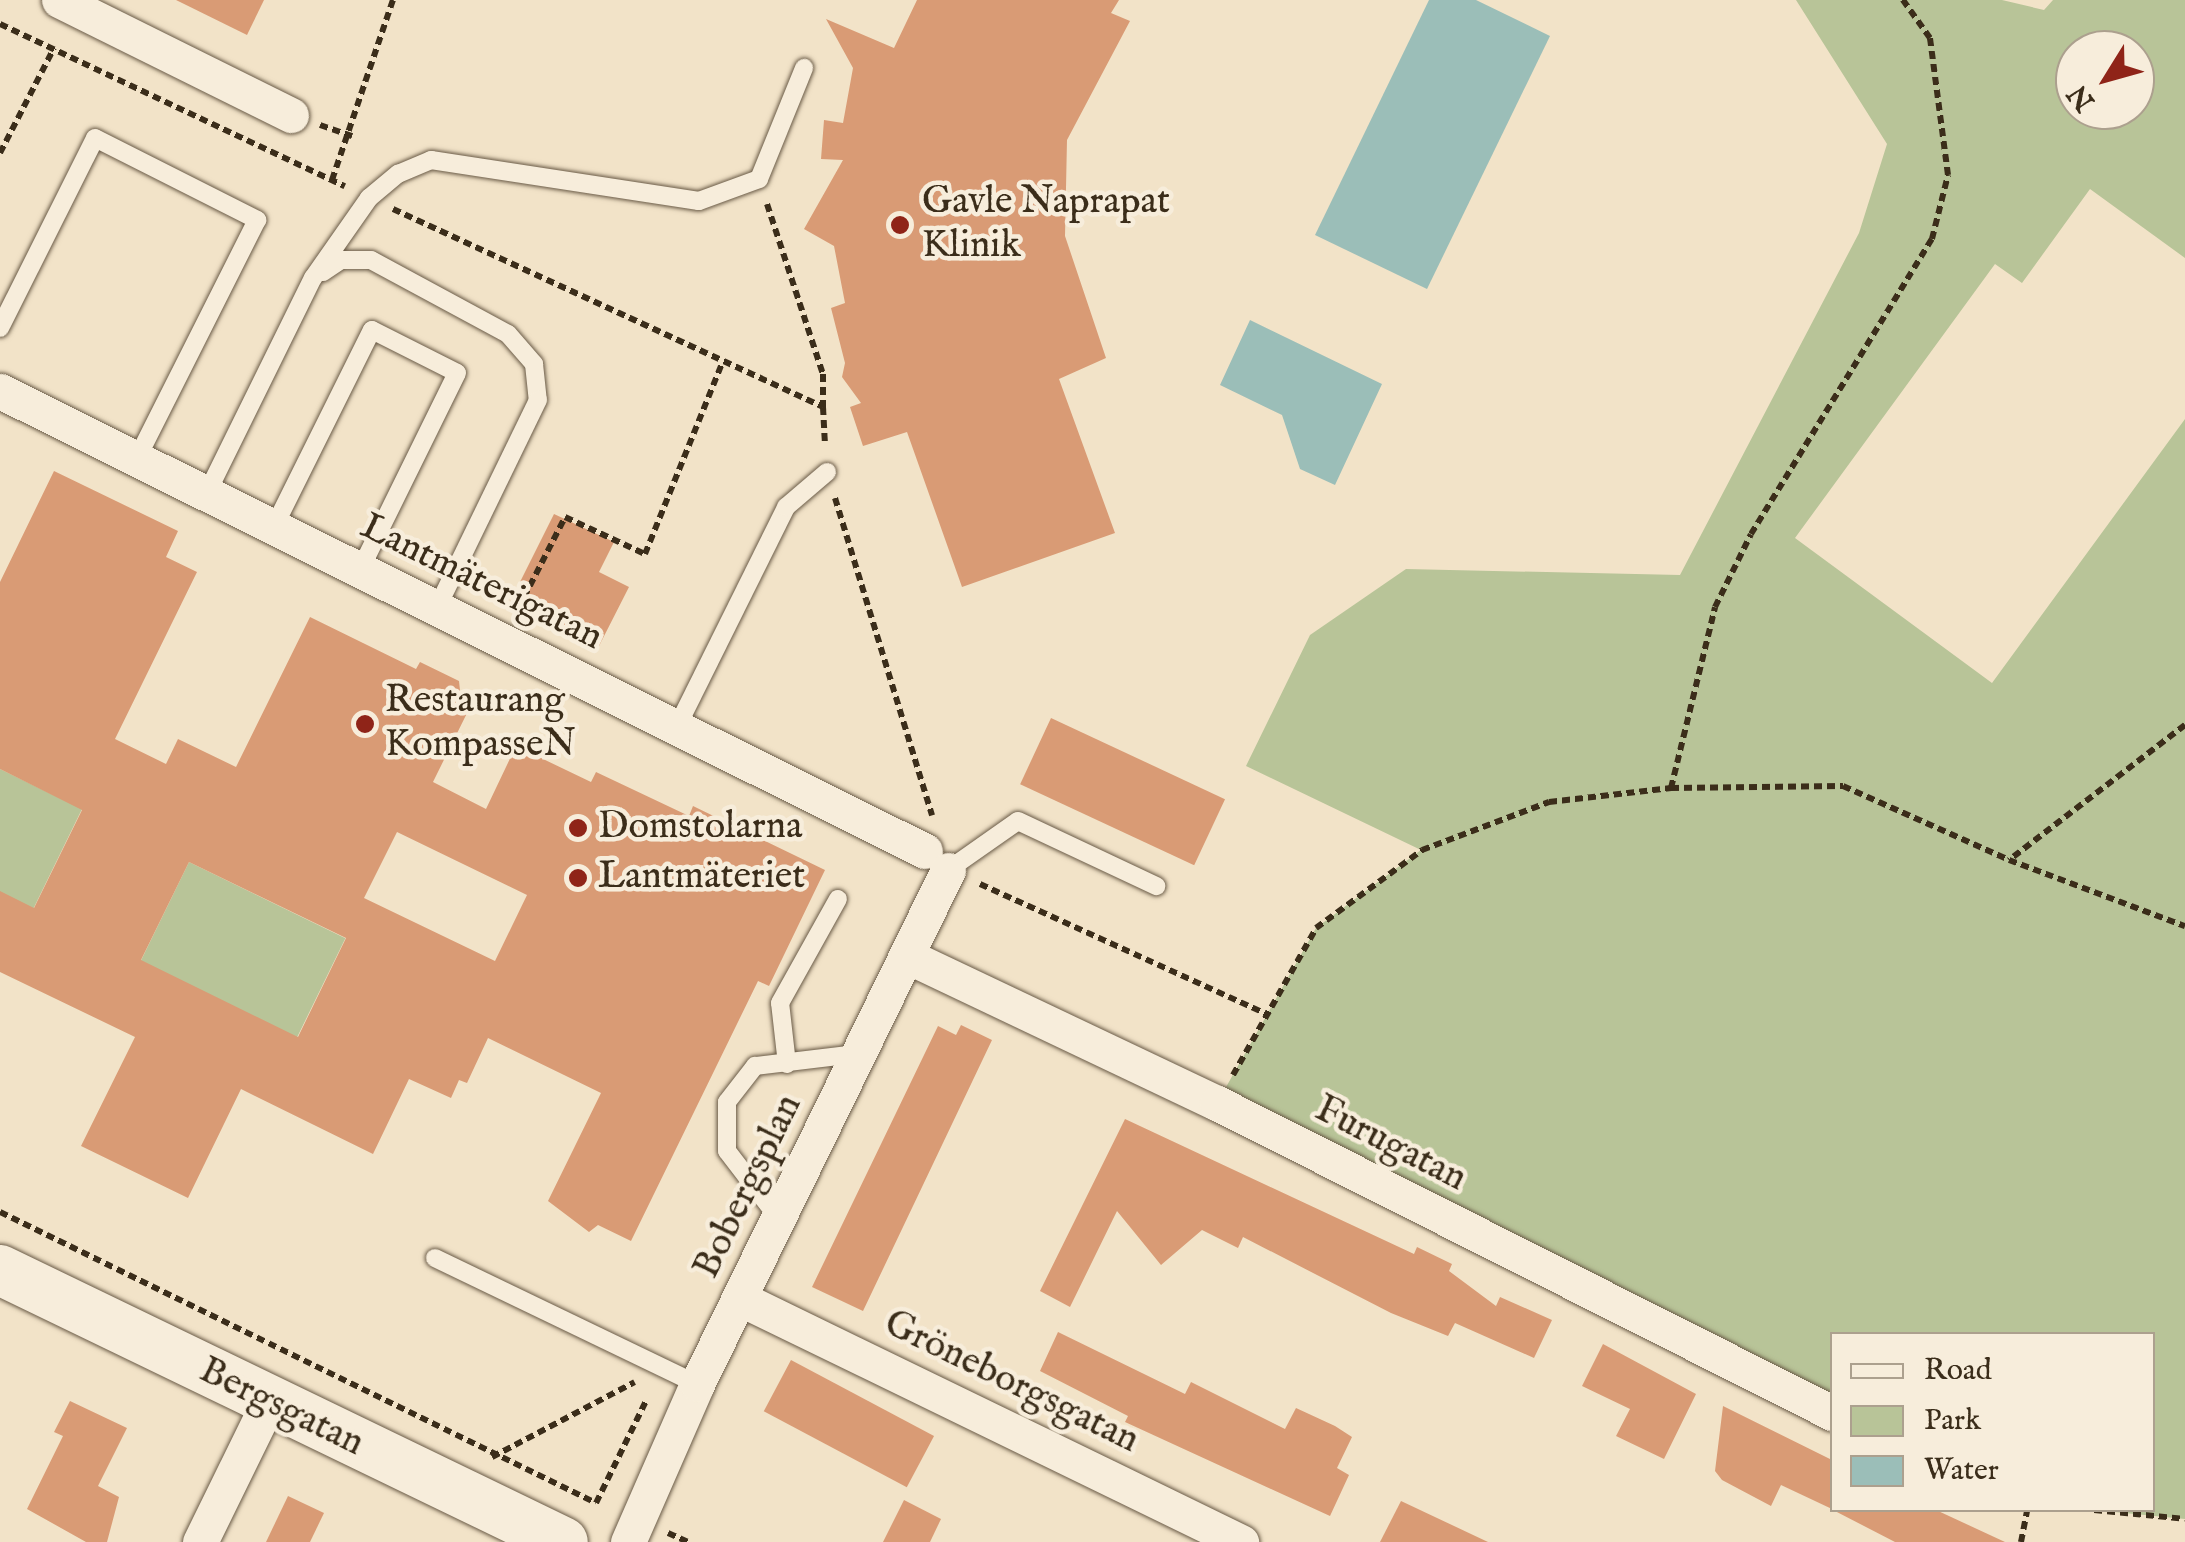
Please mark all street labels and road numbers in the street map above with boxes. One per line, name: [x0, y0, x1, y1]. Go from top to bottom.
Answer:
street label: Lantmäterigatan: [352, 505, 610, 661]
street label: Furugatan: [1307, 1087, 1473, 1203]
street label: Bobergsplan: [685, 1088, 813, 1286]
street label: Gröneborgsgatan: [876, 1302, 1146, 1464]
street label: Bergsgatan: [191, 1349, 371, 1467]

